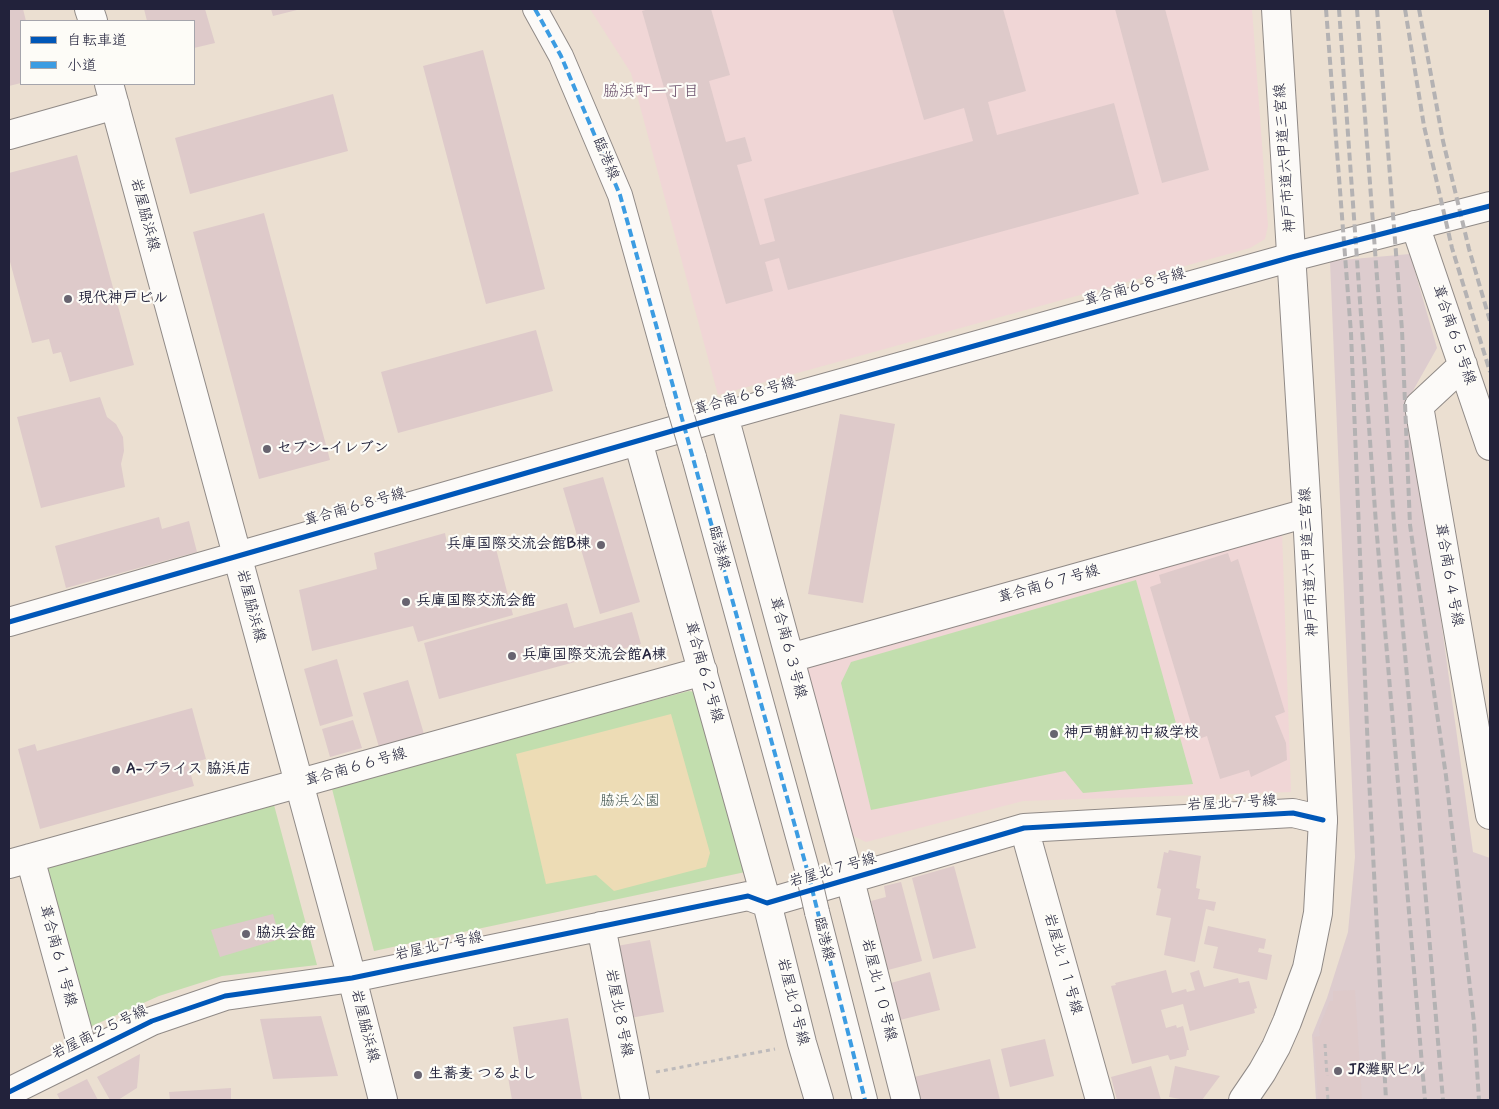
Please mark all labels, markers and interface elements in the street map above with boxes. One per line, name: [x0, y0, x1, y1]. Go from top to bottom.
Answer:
legend: [20, 20, 195, 85]
text: 自転車道: [67, 31, 127, 51]
text: 小道: [67, 56, 97, 76]
district label: 脇浜町一丁目: [603, 83, 699, 103]
street label: 神戸市道六甲道三宮線: [1272, 83, 1300, 233]
street label: 臨港線: [588, 135, 622, 183]
street label: 岩屋脇浜線: [126, 176, 162, 254]
street label: 葺合南６８号線: [1082, 265, 1188, 311]
street label: 葺合南６５号線: [1427, 282, 1479, 388]
place label: 現代神戸ビル: [78, 290, 168, 308]
marker: 現代神戸ビル: [62, 293, 74, 305]
street label: 葺合南６８号線: [692, 374, 798, 420]
place label: セブン-イレブン: [277, 440, 389, 458]
marker: セブン-イレブン: [261, 443, 273, 455]
street label: 葺合南６８号線: [302, 485, 408, 531]
street label: 神戸市道六甲道三宮線: [1297, 487, 1323, 637]
street label: 葺合南６４号線: [1430, 522, 1466, 628]
street label: 臨港線: [703, 524, 733, 572]
place label: 兵庫国際交流会館B棟: [447, 536, 591, 554]
marker: 兵庫国際交流会館B棟: [595, 539, 607, 551]
street label: 葺合南６７号線: [996, 562, 1102, 608]
street label: 岩屋脇浜線: [232, 567, 268, 645]
place label: 兵庫国際交流会館: [416, 593, 536, 611]
street label: 葺合南６３号線: [765, 595, 809, 701]
marker: 兵庫国際交流会館: [400, 596, 412, 608]
street label: 葺合南６２号線: [680, 619, 726, 725]
place label: 兵庫国際交流会館A棟: [522, 647, 667, 665]
marker: 兵庫国際交流会館A棟: [506, 650, 518, 662]
place label: 神戸朝鮮初中級学校: [1064, 725, 1199, 743]
marker: 神戸朝鮮初中級学校: [1048, 728, 1060, 740]
street label: 葺合南６６号線: [303, 745, 409, 791]
place label: A-プライス 脇浜店: [126, 761, 252, 779]
marker: A-プライス 脇浜店: [110, 764, 122, 776]
park label: 脇浜公園: [600, 793, 660, 811]
street label: 岩屋北７号線: [1187, 793, 1277, 815]
street label: 岩屋北７号線: [787, 850, 879, 892]
street label: 葺合南６１号線: [35, 903, 79, 1009]
street label: 岩屋北１１号線: [1039, 911, 1085, 1017]
street label: 臨港線: [809, 915, 837, 963]
place label: 脇浜会館: [256, 925, 316, 943]
marker: 脇浜会館: [240, 928, 252, 940]
street label: 岩屋北７号線: [393, 929, 485, 965]
street label: 岩屋北１０号線: [857, 937, 899, 1043]
street label: 岩屋北９号線: [772, 956, 812, 1048]
street label: 岩屋北８号線: [601, 967, 635, 1059]
street label: 岩屋脇浜線: [346, 987, 382, 1065]
street label: 岩屋南２５号線: [49, 1002, 151, 1064]
place label: JR灘駅ビル: [1348, 1062, 1425, 1080]
marker: JR灘駅ビル: [1332, 1065, 1344, 1077]
place label: 生蕎麦 つるよし: [428, 1066, 537, 1084]
marker: 生蕎麦 つるよし: [412, 1069, 424, 1081]

